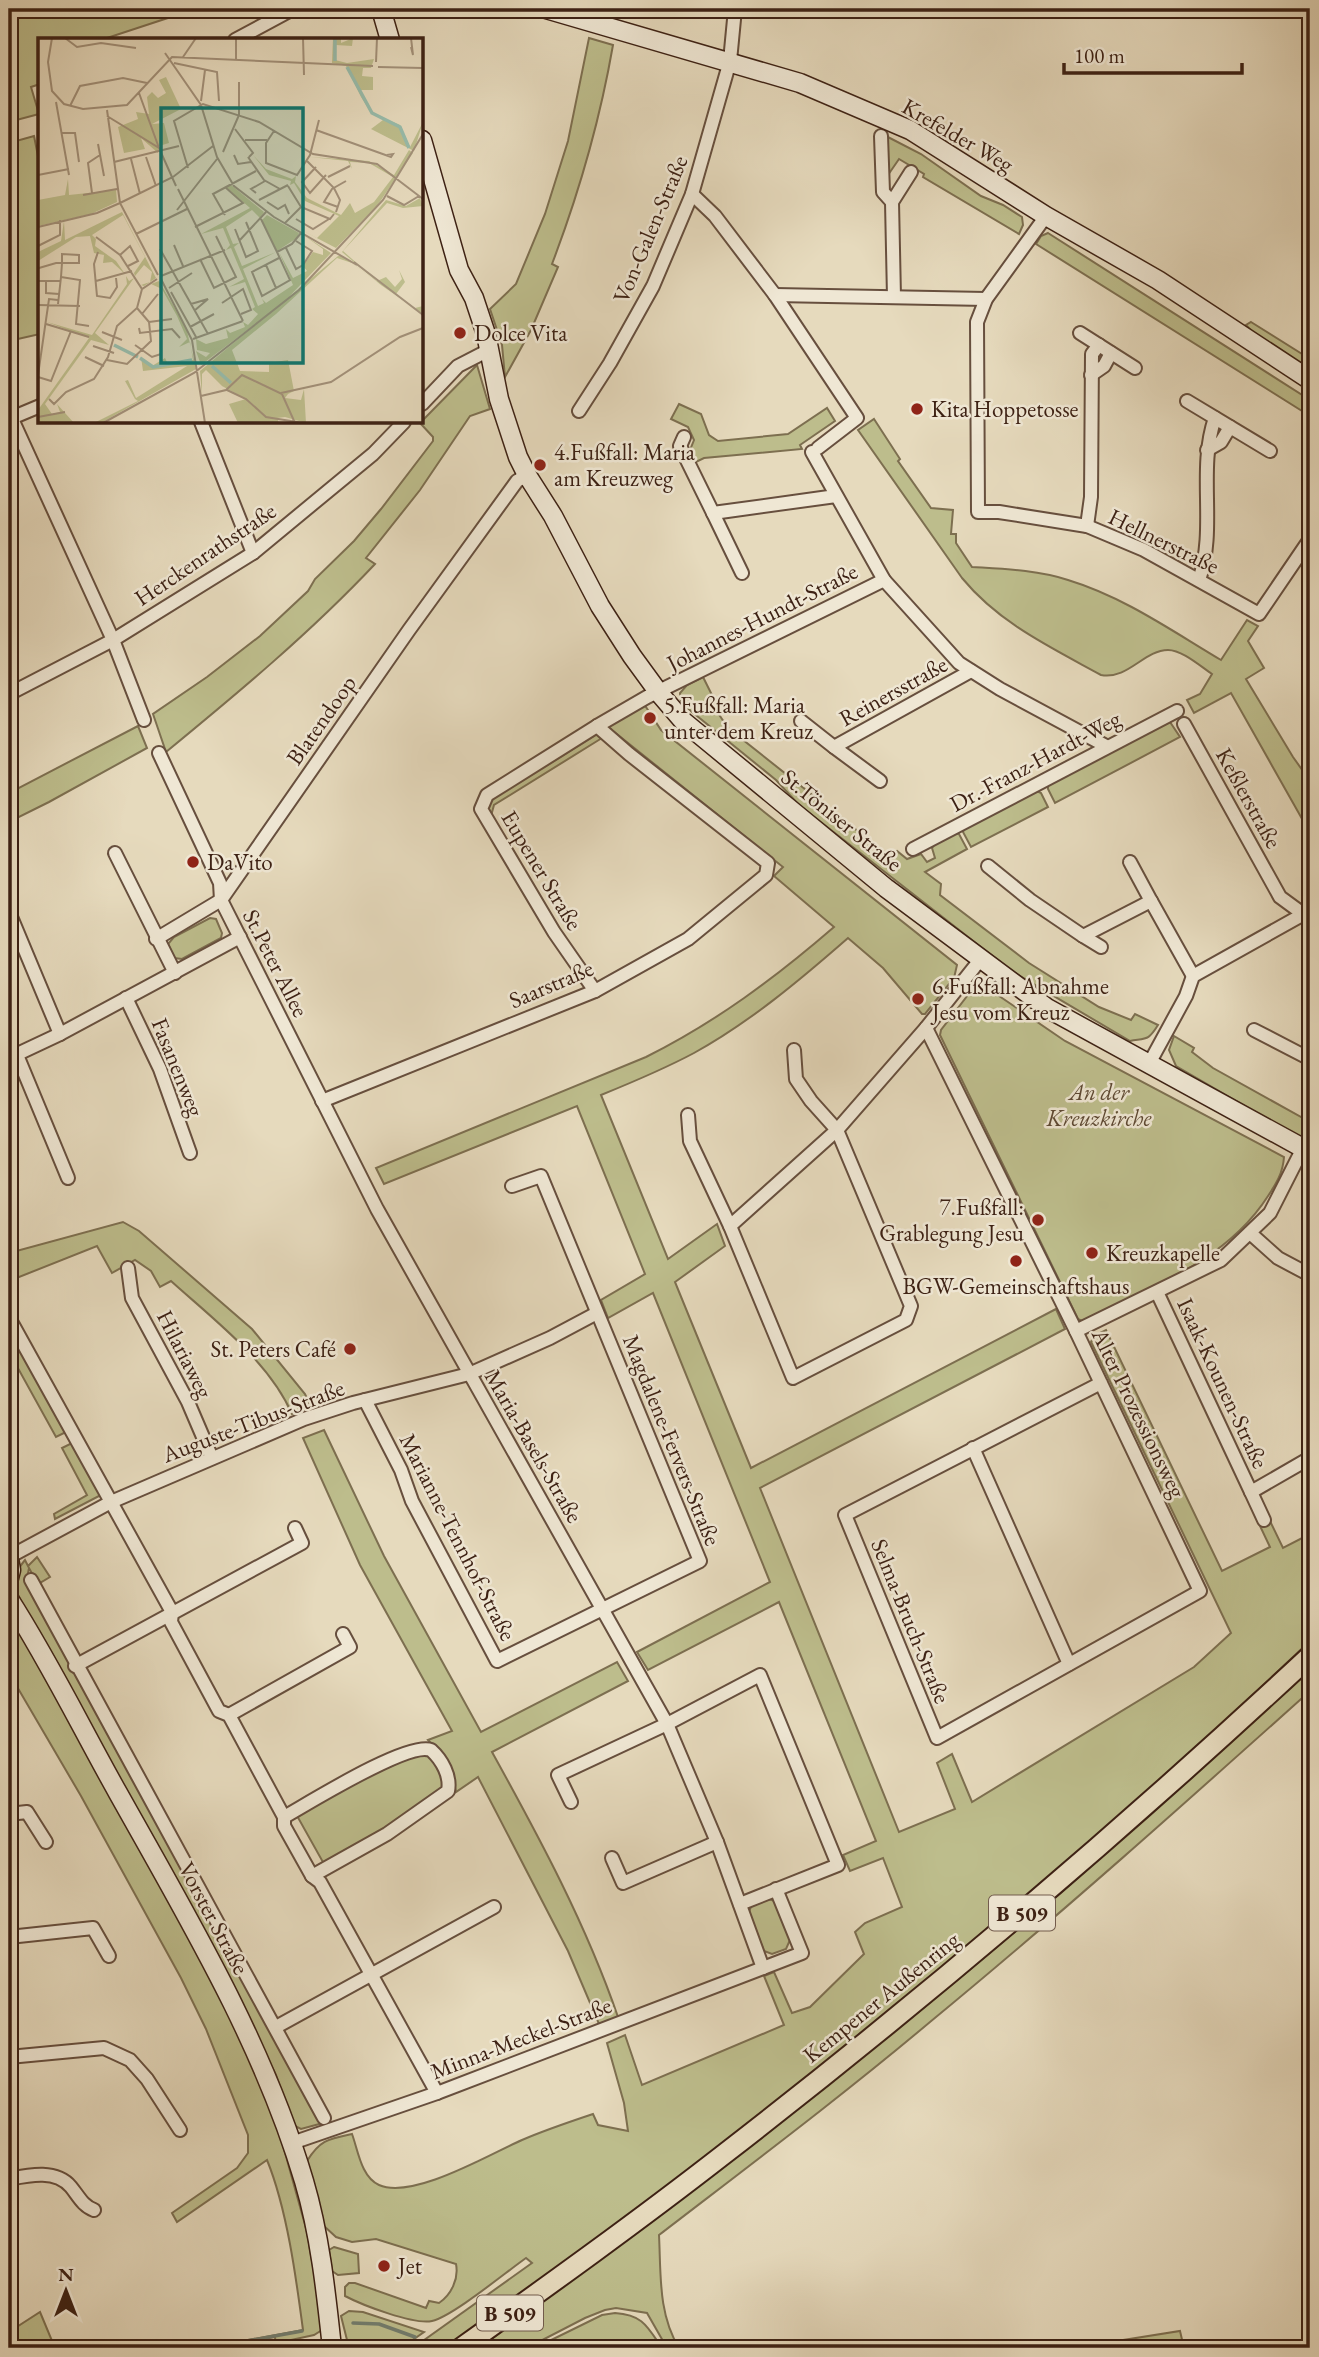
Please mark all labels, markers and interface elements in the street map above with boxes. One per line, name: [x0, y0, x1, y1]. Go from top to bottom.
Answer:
scale bar: [1064, 32, 1242, 76]
inset map: [38, 38, 424, 424]
text: 100 m: [1074, 42, 1125, 69]
street label: Krefelder Weg: [897, 91, 1020, 180]
street label: Von-Galen-Straße: [605, 151, 695, 307]
place label: Dolce Vita: [474, 318, 568, 348]
marker: Dolce Vita: [452, 325, 468, 341]
place label: Kita Hoppetosse: [931, 394, 1079, 424]
marker: Kita Hoppetosse: [909, 401, 925, 417]
place label: 4.Fußfall: Maria am Kreuzweg: [554, 437, 696, 493]
marker: 4.Fußfall: Maria am Kreuzweg: [532, 457, 548, 473]
street label: Herckenrathstraße: [128, 496, 282, 612]
street label: Hellnerstraße: [1104, 501, 1224, 581]
street label: Johannes-Hundt-Straße: [660, 556, 863, 679]
street label: Reinersstraße: [834, 649, 952, 733]
street label: Blatendoop: [279, 669, 363, 771]
place label: 5.Fußfall: Maria unter dem Kreuz: [664, 690, 813, 746]
street label: Dr.-Franz-Hardt-Weg: [944, 703, 1126, 819]
marker: 5.Fußfall: Maria unter dem Kreuz: [642, 710, 658, 726]
street label: Keßlerstraße: [1209, 742, 1289, 854]
street label: St.Töniser Straße: [775, 762, 909, 878]
street label: Eupener Straße: [494, 805, 590, 935]
place label: DaVito: [207, 847, 273, 877]
marker: DaVito: [185, 854, 201, 870]
street label: St.Peter Allee: [236, 904, 316, 1022]
street label: Saarstraße: [504, 953, 598, 1015]
place label: 6.Fußfall: Abnahme Jesu vom Kreuz: [930, 971, 1109, 1027]
marker: 6.Fußfall: Abnahme Jesu vom Kreuz: [910, 991, 926, 1007]
street label: Fasanenweg: [145, 1013, 212, 1122]
park label: An der Kreuzkirche: [1046, 1077, 1153, 1133]
place label: 7.Fußfall: Grablegung Jesu: [879, 1192, 1024, 1248]
marker: 7.Fußfall: Grablegung Jesu: [1030, 1212, 1046, 1228]
place label: Kreuzkapelle: [1106, 1238, 1220, 1268]
marker: Kreuzkapelle: [1084, 1245, 1100, 1261]
marker: BGW-Gemeinschaftshaus: [1008, 1253, 1024, 1269]
place label: BGW-Gemeinschaftshaus: [903, 1271, 1129, 1301]
street label: Isaak-Kounen-Straße: [1170, 1293, 1276, 1473]
street label: Hilariaweg: [150, 1305, 220, 1404]
street label: Alter Prozessionsweg: [1085, 1323, 1193, 1503]
street label: Magdalene-Fervers-Straße: [616, 1330, 728, 1550]
place label: St. Peters Café: [211, 1334, 336, 1364]
marker: St. Peters Café: [342, 1341, 358, 1357]
street label: Maria-Basels-Straße: [478, 1364, 590, 1528]
street label: Auguste-Tibus-Straße: [157, 1372, 348, 1470]
street label: Marianne-Tennhof-Straße: [393, 1428, 523, 1646]
street label: Selma-Bruch-Straße: [864, 1534, 958, 1708]
street label: Vorster Straße: [172, 1856, 256, 1980]
road number: B 509: [989, 1896, 1055, 1930]
street label: Kempener Außenring: [797, 1924, 966, 2069]
street label: Minna-Meckel-Straße: [426, 1990, 616, 2086]
place label: Jet: [396, 2251, 423, 2281]
north arrow: [32, 2256, 102, 2326]
marker: Jet: [376, 2258, 392, 2274]
text: N: [58, 2262, 74, 2287]
road number: B 509: [477, 2296, 543, 2330]

